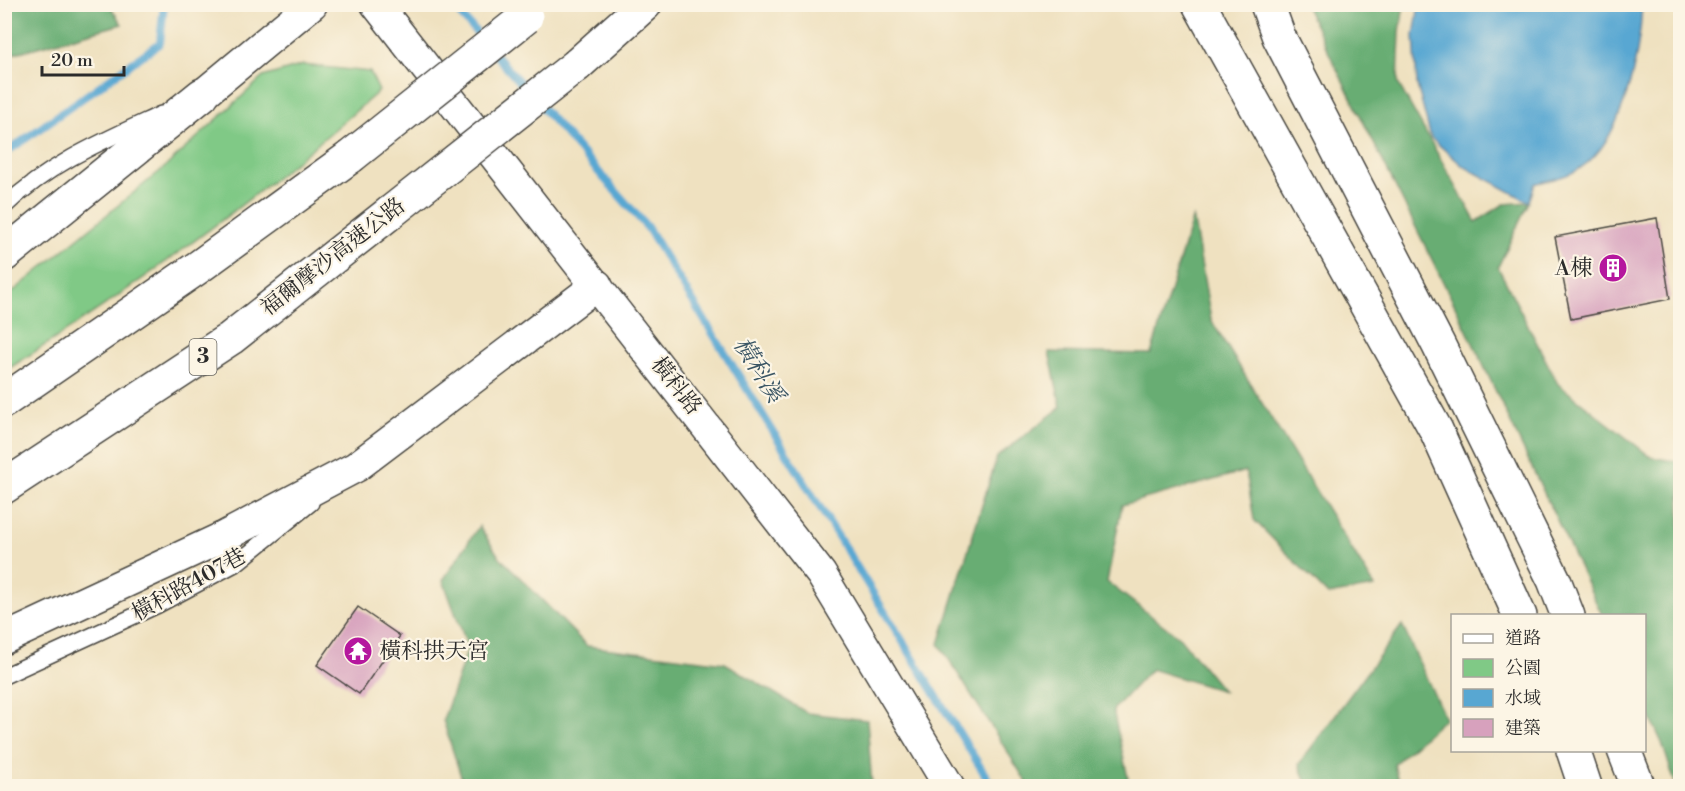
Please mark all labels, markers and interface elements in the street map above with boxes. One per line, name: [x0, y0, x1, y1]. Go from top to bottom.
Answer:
scale bar: [42, 39, 124, 77]
text: 20 m: [51, 49, 93, 72]
street label: 福爾摩沙高速公路: [255, 192, 411, 322]
building icon: A棟: [1597, 252, 1629, 284]
place label: A棟: [1554, 255, 1592, 282]
water label: 橫科溪: [726, 332, 791, 411]
road number: 3: [190, 339, 216, 375]
street label: 橫科路: [645, 352, 707, 420]
street label: 橫科路407巷: [127, 543, 251, 627]
legend: [1451, 614, 1646, 752]
text: 道路: [1505, 627, 1541, 650]
temple icon: 橫科拱天宮: [342, 635, 374, 667]
place label: 橫科拱天宮: [379, 638, 489, 665]
text: 公園: [1505, 657, 1541, 680]
text: 水域: [1505, 687, 1541, 710]
text: 建築: [1505, 717, 1541, 740]

